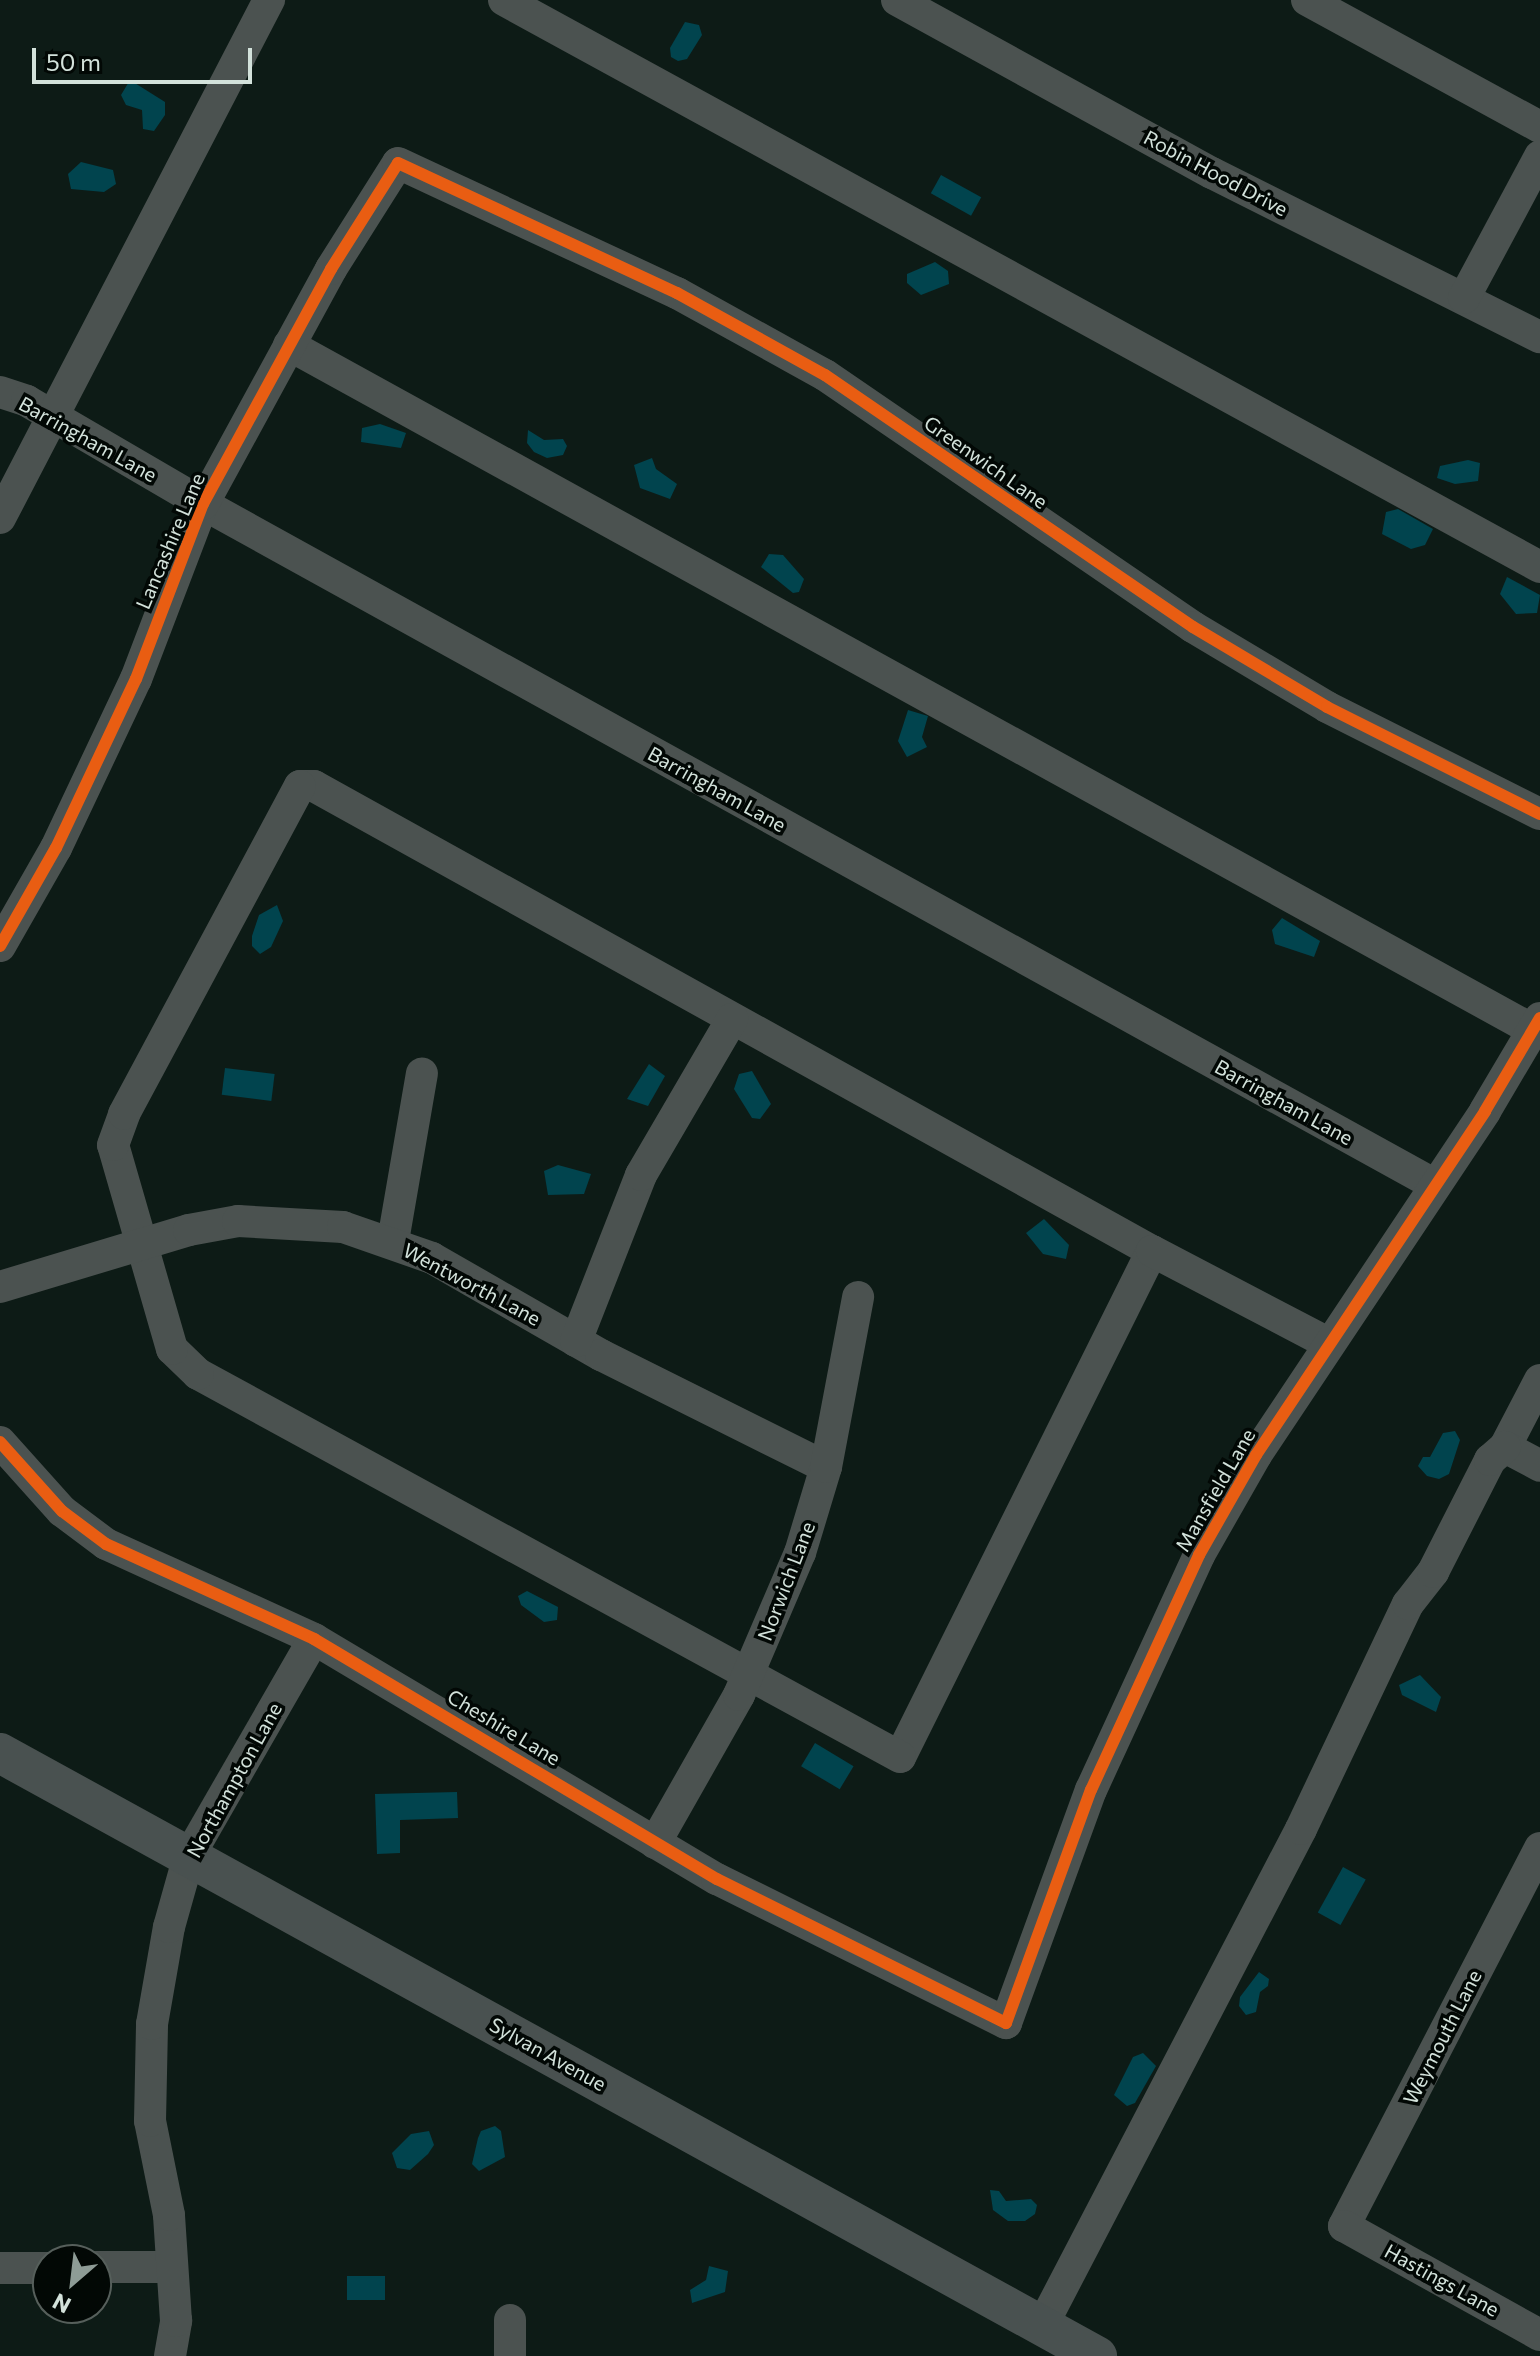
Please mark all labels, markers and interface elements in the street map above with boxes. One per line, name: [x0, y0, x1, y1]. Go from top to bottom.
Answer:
scale bar: [36, 32, 256, 82]
text: 50 m: [46, 47, 101, 76]
street label: Robin Hood Drive: [1140, 125, 1292, 221]
street label: Barringham Lane: [15, 391, 161, 487]
street label: Greenwich Lane: [920, 411, 1052, 513]
street label: Lancashire Lane: [131, 469, 209, 613]
street label: Barringham Lane: [644, 741, 790, 837]
street label: Barringham Lane: [1211, 1054, 1357, 1150]
street label: Wentworth Lane: [399, 1238, 545, 1330]
street label: Mansfield Lane: [1170, 1424, 1260, 1556]
street label: Norwich Lane: [752, 1518, 820, 1644]
street label: Cheshire Lane: [443, 1684, 565, 1770]
street label: Northampton Lane: [181, 1698, 287, 1862]
street label: Weymouth Lane: [1398, 1966, 1486, 2108]
street label: Sylvan Avenue: [486, 2012, 610, 2096]
street label: Hastings Lane: [1381, 2239, 1503, 2321]
north arrow: [32, 2244, 112, 2324]
text: N: [48, 2288, 75, 2320]

